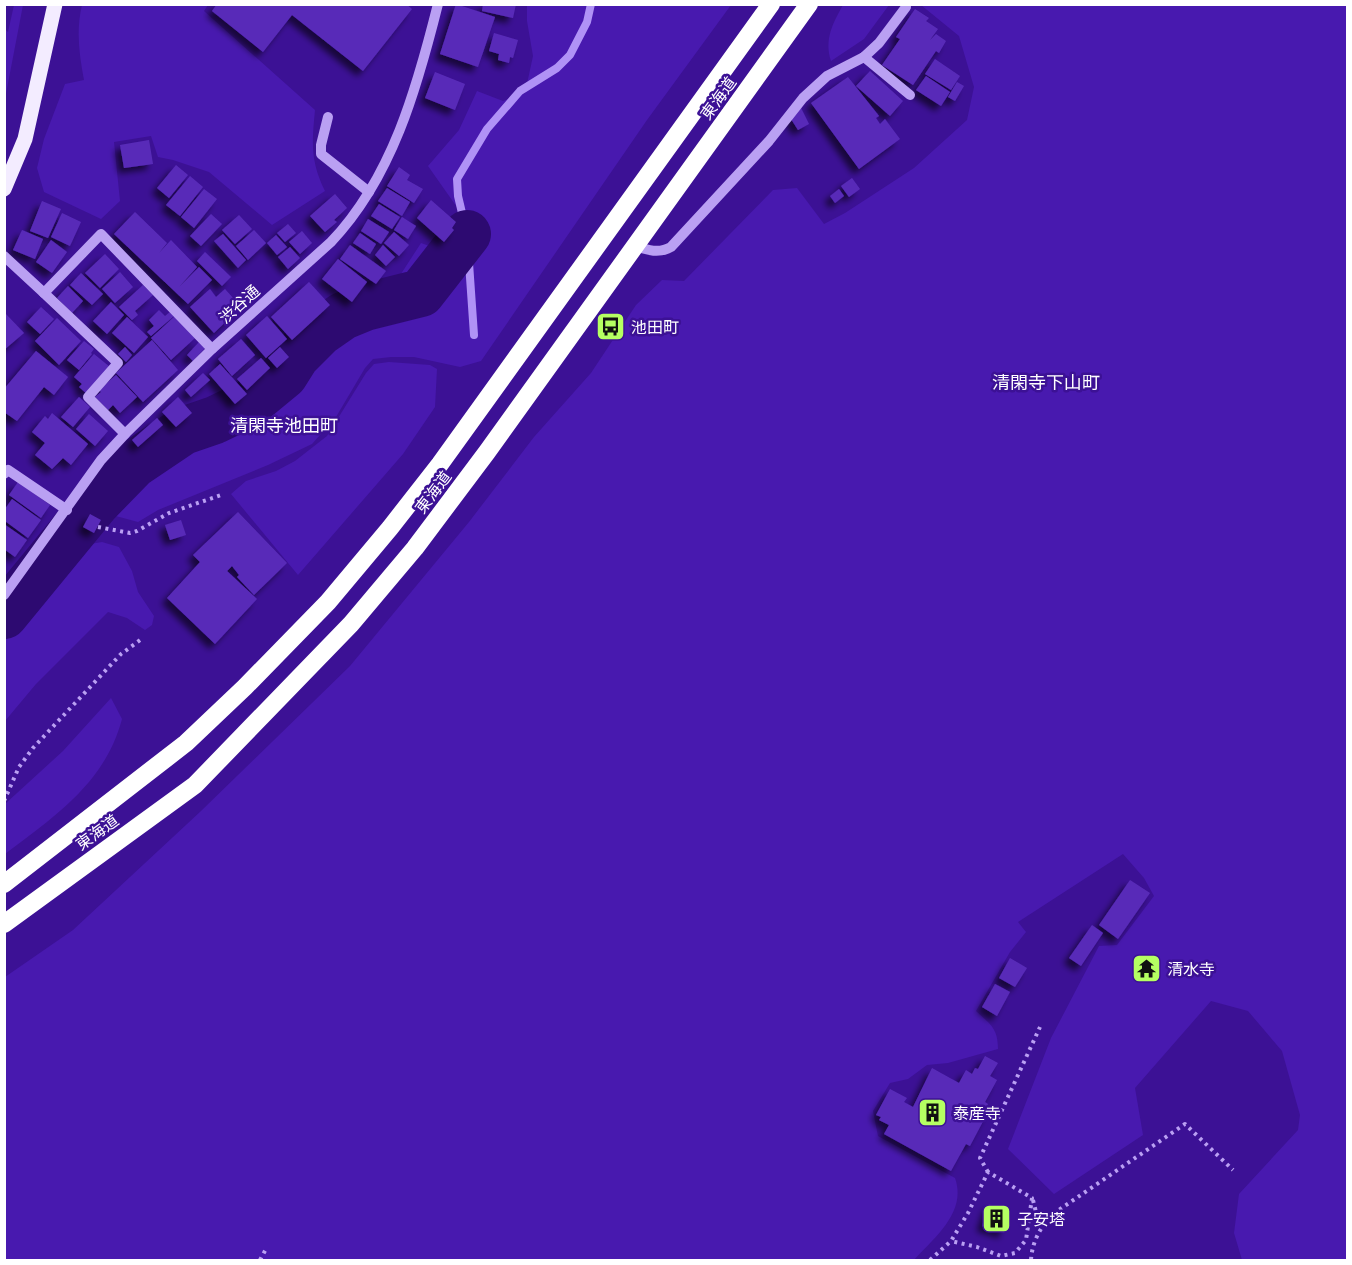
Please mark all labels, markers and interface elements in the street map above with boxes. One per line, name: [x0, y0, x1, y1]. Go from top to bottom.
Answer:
street label: 東海道: [696, 73, 740, 123]
street label: 渋谷通: [214, 281, 264, 327]
bus stop icon: 池田町: [594, 311, 626, 343]
place label: 池田町: [631, 317, 679, 337]
district label: 清閑寺下山町: [992, 371, 1100, 394]
district label: 清閑寺池田町: [230, 414, 338, 437]
street label: 東海道: [411, 467, 455, 517]
street label: 東海道: [72, 810, 122, 854]
temple icon: 清水寺: [1130, 953, 1162, 985]
place label: 清水寺: [1167, 959, 1215, 979]
building icon: 泰産寺: [916, 1097, 948, 1129]
place label: 泰産寺: [953, 1103, 1001, 1123]
building icon: 子安塔: [980, 1203, 1012, 1235]
place label: 子安塔: [1017, 1209, 1065, 1229]

